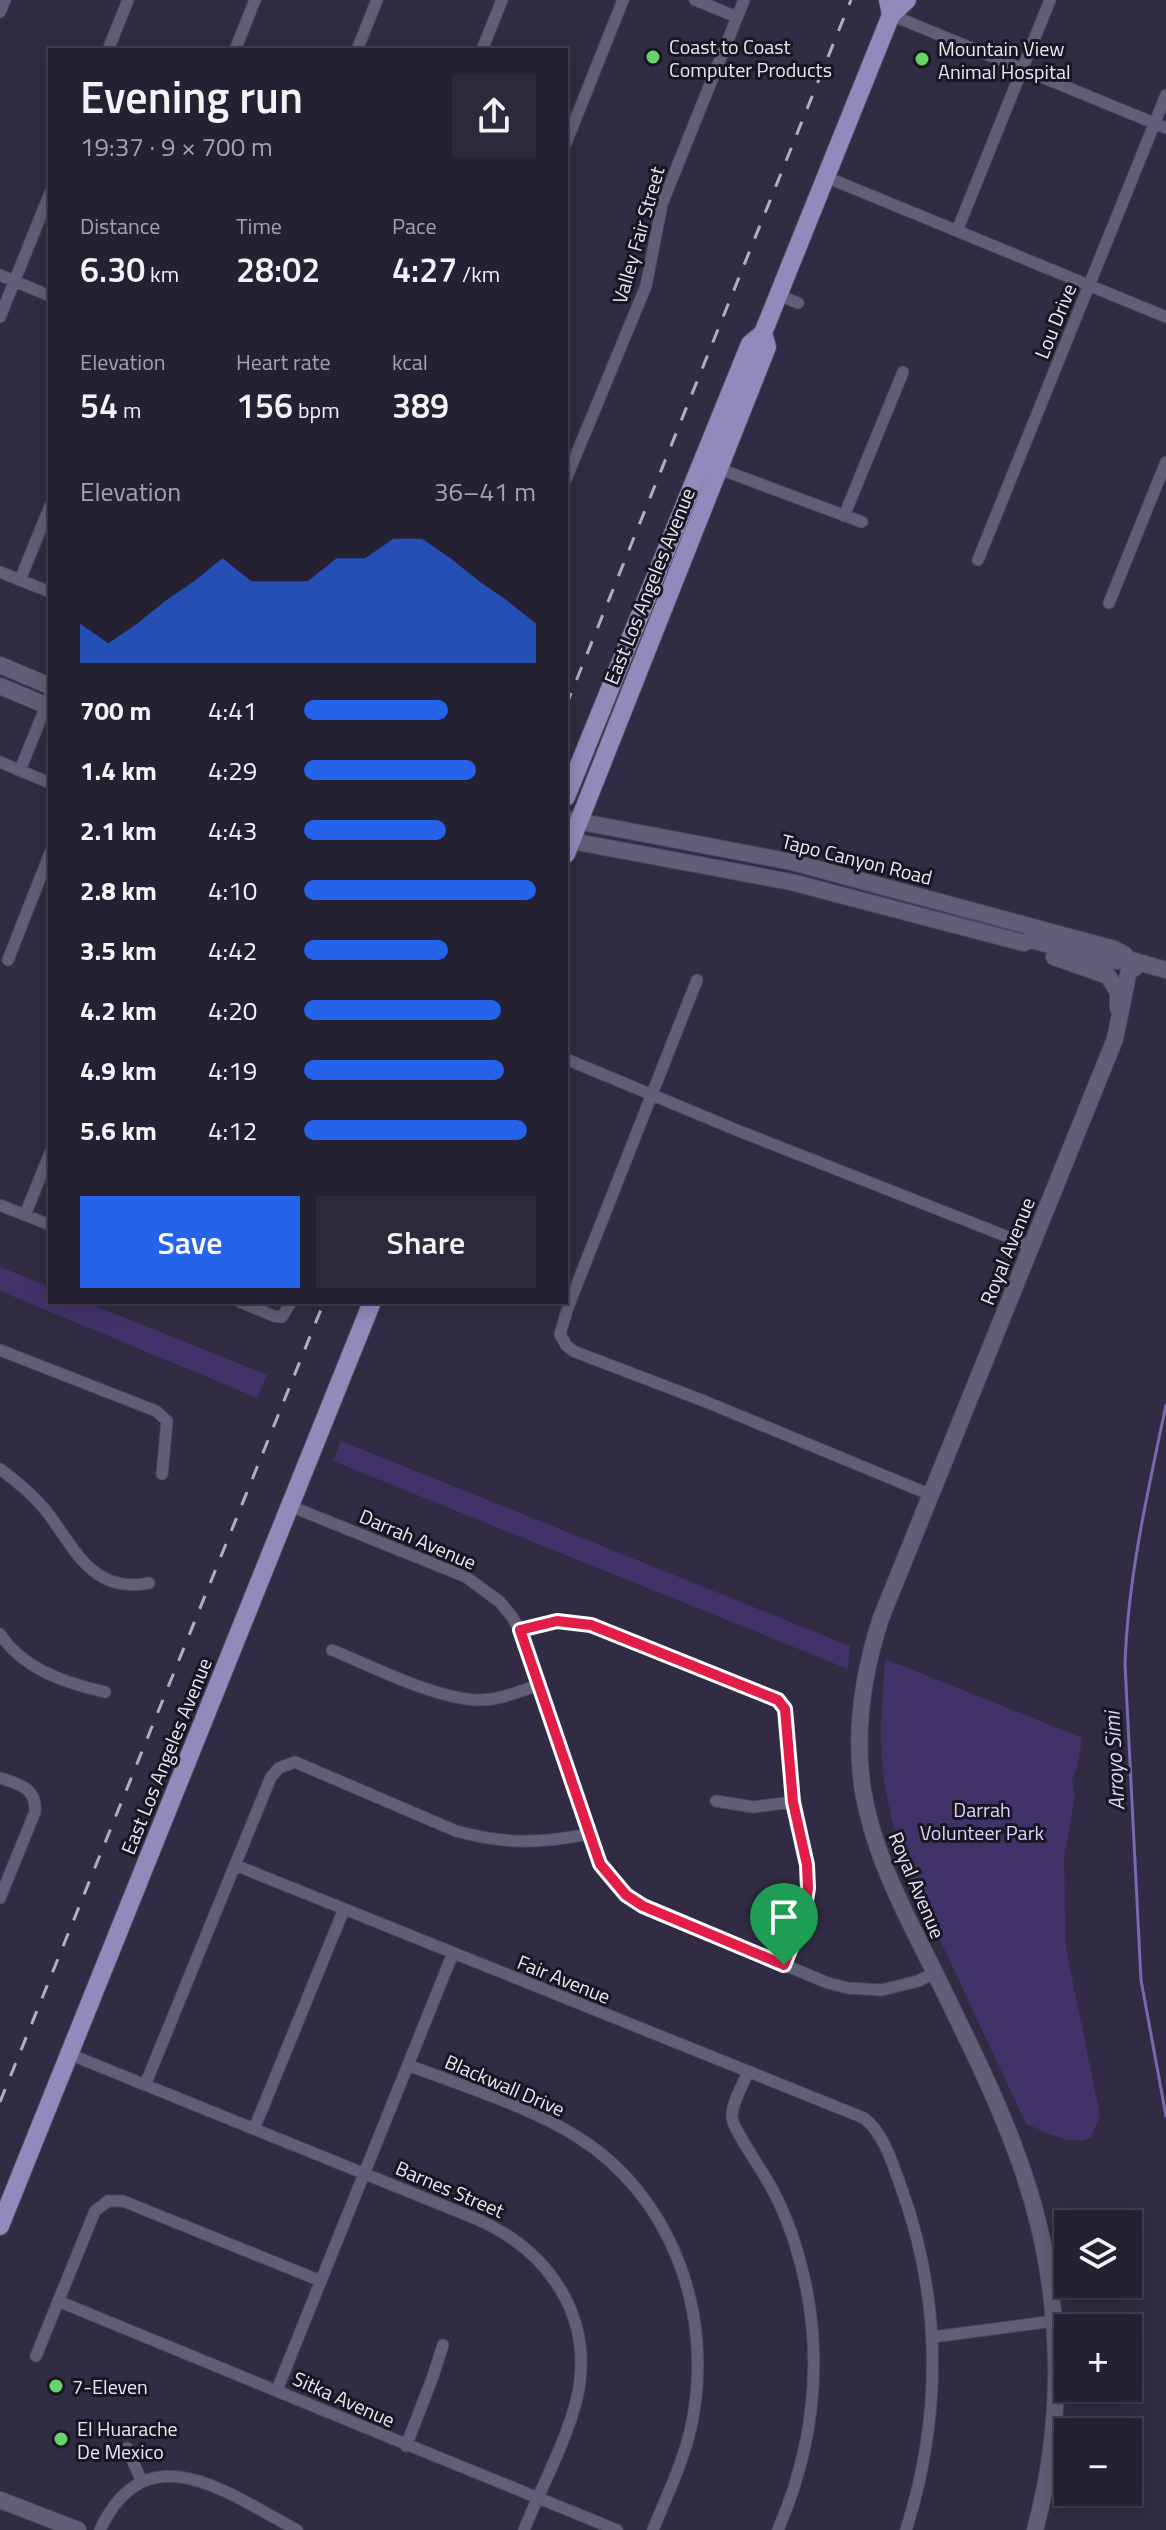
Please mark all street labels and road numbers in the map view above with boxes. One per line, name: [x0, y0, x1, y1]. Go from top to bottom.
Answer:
street label: Valley Fair Street: [604, 163, 672, 307]
street label: Lou Drive: [1026, 279, 1084, 363]
street label: East Los Angeles Avenue: [595, 483, 703, 689]
street label: Tapo Canyon Road: [778, 825, 936, 893]
street label: Royal Avenue: [971, 1193, 1043, 1309]
street label: Darrah Avenue: [355, 1500, 481, 1578]
street label: East Los Angeles Avenue: [112, 1653, 220, 1859]
street label: Royal Avenue: [881, 1827, 953, 1943]
street label: Fair Avenue: [513, 1946, 615, 2012]
street label: Blackwall Drive: [440, 2046, 570, 2124]
street label: Barnes Street: [391, 2152, 509, 2226]
street label: Sitka Avenue: [288, 2363, 400, 2435]

